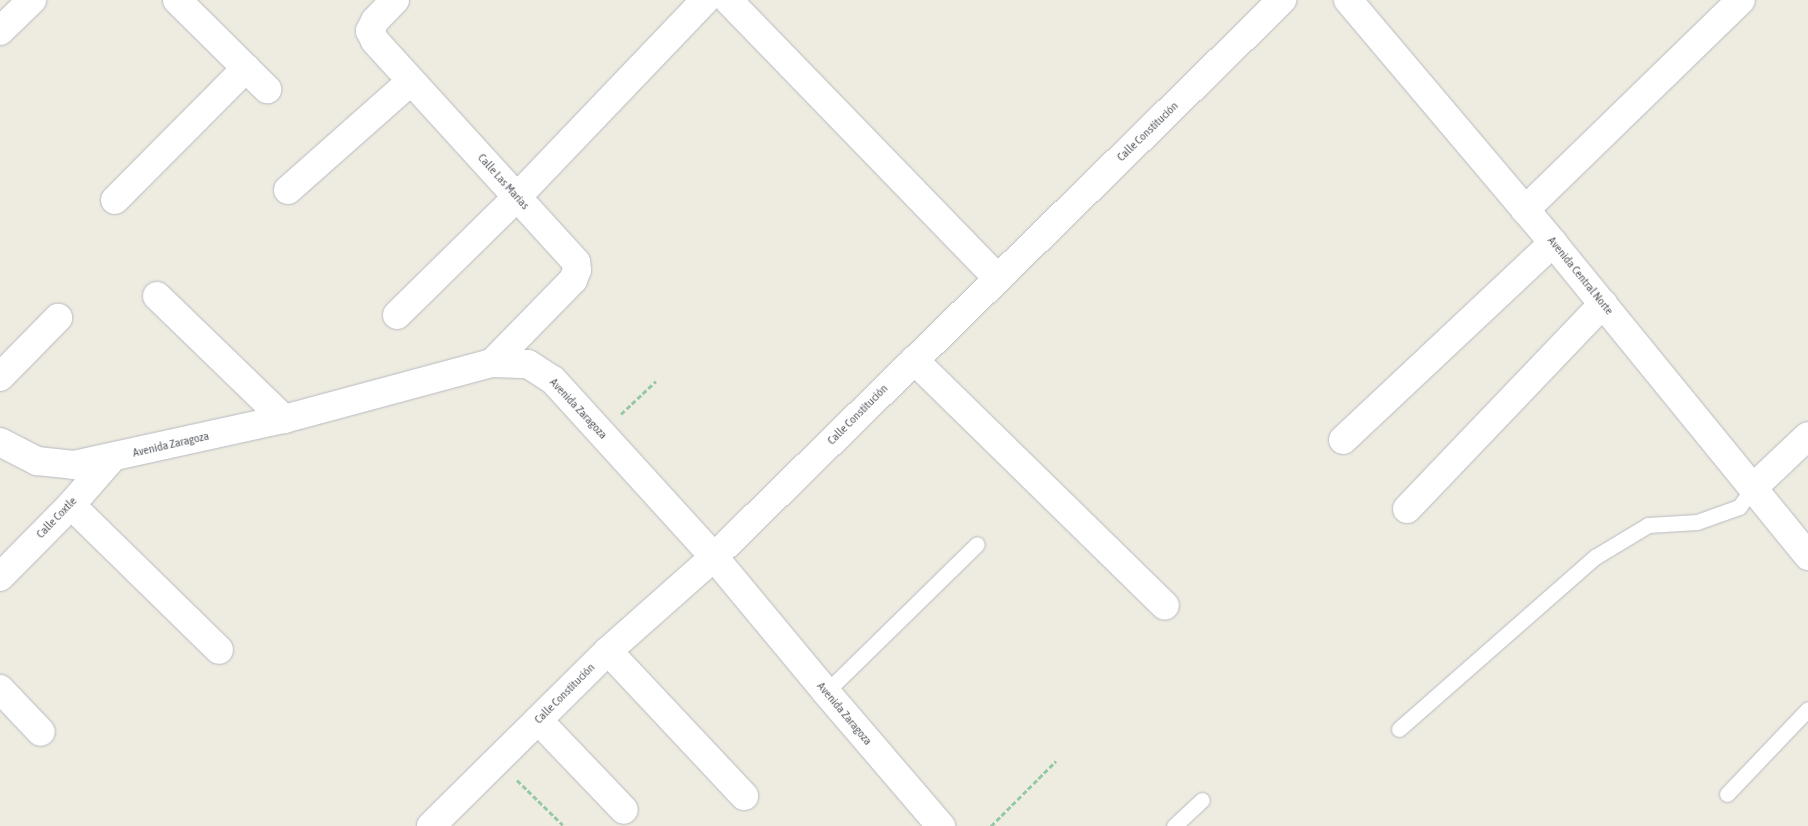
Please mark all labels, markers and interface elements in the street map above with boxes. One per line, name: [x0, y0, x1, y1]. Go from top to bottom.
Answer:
street label: Calle Constitución: [1114, 99, 1182, 165]
street label: Calle Las Marías: [474, 151, 532, 213]
street label: Avenida Central Norte: [1544, 234, 1616, 318]
street label: Avenida Zaragoza: [546, 376, 610, 442]
street label: Calle Constitución: [825, 382, 891, 448]
street label: Avenida Zaragoza: [131, 429, 211, 461]
street label: Calle Coxtle: [34, 494, 80, 542]
street label: Calle Constitución: [532, 661, 598, 727]
street label: Avenida Zaragoza: [813, 680, 875, 748]

